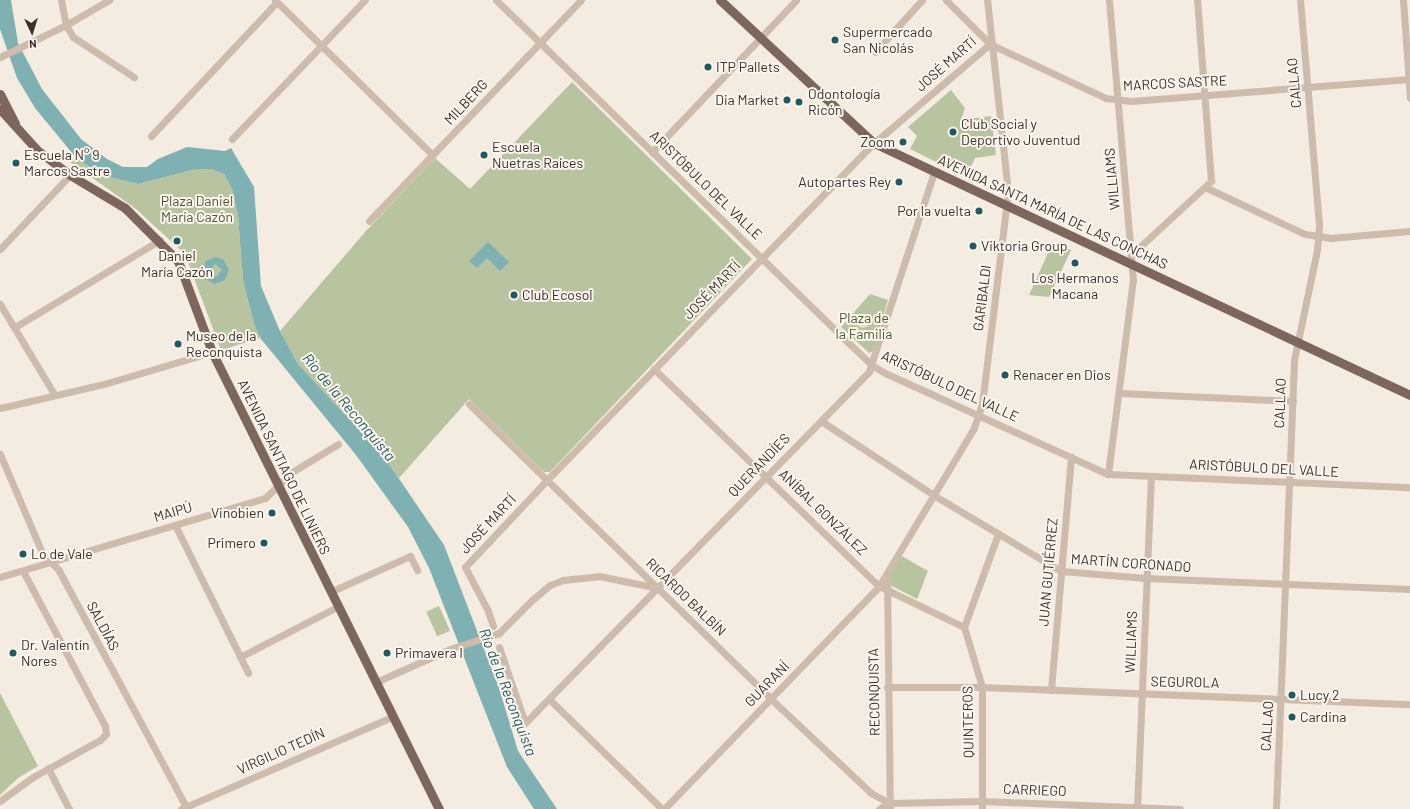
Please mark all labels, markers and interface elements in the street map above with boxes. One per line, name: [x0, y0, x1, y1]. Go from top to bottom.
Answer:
north arrow: [12, 12, 52, 52]
place label: Supermercado San Nicolás: [843, 24, 933, 56]
street label: JOSÉ MARTÍ: [912, 33, 980, 95]
marker: Supermercado San Nicolás: [830, 35, 840, 45]
text: N: [29, 38, 37, 51]
street label: CALLAO: [1283, 57, 1305, 109]
place label: ITP Pallets: [716, 59, 780, 75]
marker: ITP Pallets: [703, 62, 713, 72]
street label: MARCOS SASTRE: [1122, 72, 1228, 94]
street label: MILBERG: [441, 76, 491, 128]
place label: Odontología Ricón: [808, 86, 880, 118]
place label: Dia Market: [715, 92, 779, 108]
marker: Dia Market: [782, 95, 792, 105]
marker: Odontología Ricón: [793, 96, 805, 108]
place label: Club Social y Deportivo Juventud: [961, 116, 1080, 148]
street label: ARISTÓBULO DEL VALLE: [646, 127, 766, 243]
marker: Club Social y Deportivo Juventud: [948, 127, 958, 137]
place label: Zoom: [860, 134, 895, 150]
marker: Zoom: [898, 137, 908, 147]
place label: Escuela Nuetras Raíces: [492, 139, 583, 172]
place label: Escuela N° 9 Marcos Sastre: [24, 147, 110, 180]
street label: WILLIAMS: [1101, 147, 1123, 211]
marker: Escuela Nuetras Raíces: [479, 150, 489, 160]
street label: AVENIDA SANTA MARÍA DE LAS CONCHAS: [935, 151, 1171, 273]
marker: Escuela N° 9 Marcos Sastre: [11, 158, 21, 168]
place label: Autopartes Rey: [798, 174, 891, 190]
marker: Autopartes Rey: [894, 177, 904, 187]
park label: Plaza Daniel María Cazón: [161, 193, 233, 226]
place label: Por la vuelta: [897, 203, 971, 219]
marker: Por la vuelta: [974, 206, 984, 216]
marker: Daniel María Cazón: [172, 236, 182, 246]
place label: Viktoria Group: [981, 238, 1067, 254]
marker: Viktoria Group: [968, 241, 978, 251]
place label: Daniel María Cazón: [141, 248, 213, 280]
street label: JOSÉ MARTÍ: [680, 257, 744, 323]
marker: Los Hermanos Macana: [1070, 258, 1080, 268]
street label: GARIBALDI: [970, 264, 994, 332]
place label: Los Hermanos Macana: [1031, 270, 1119, 302]
place label: Club Ecosol: [522, 287, 593, 303]
marker: Club Ecosol: [509, 290, 519, 300]
park label: Plaza de la Familia: [836, 310, 892, 342]
place label: Museo de la Reconquista: [186, 328, 262, 360]
marker: Museo de la Reconquista: [173, 339, 183, 349]
street label: ARISTÓBULO DEL VALLE: [879, 347, 1021, 425]
water label: Río de la Reconquista: [299, 349, 399, 465]
place label: Renacer en Dios: [1013, 367, 1111, 383]
marker: Renacer en Dios: [1000, 370, 1010, 380]
street label: AVENIDA SANTIAGO DE LINIERS: [234, 377, 334, 557]
street label: CALLAO: [1271, 377, 1289, 429]
street label: QUERANDÍES: [725, 430, 793, 500]
street label: ARISTÓBULO DEL VALLE: [1189, 456, 1339, 480]
street label: ANÍBAL GONZÁLEZ: [775, 466, 871, 558]
street label: JOSÉ MARTÍ: [456, 491, 520, 557]
street label: MAIPÚ: [152, 498, 194, 526]
place label: Vinobien: [211, 505, 264, 521]
marker: Vinobien: [267, 508, 277, 518]
street label: JUAN GUTIÉRREZ: [1035, 517, 1061, 627]
place label: Primero: [207, 535, 256, 551]
marker: Primero: [259, 538, 269, 548]
place label: Lo de Vale: [31, 546, 93, 562]
marker: Lo de Vale: [18, 549, 28, 559]
street label: MARTÍN CORONADO: [1070, 550, 1192, 576]
street label: RICARDO BALBÍN: [643, 555, 729, 639]
street label: SALDÍAS: [83, 599, 123, 653]
street label: WILLIAMS: [1122, 611, 1140, 673]
water label: Río de la Reconquista: [475, 626, 541, 758]
place label: Dr. Valentín Nores: [21, 637, 90, 670]
place label: Primavera l: [395, 645, 463, 661]
marker: Dr. Valentín Nores: [8, 648, 18, 658]
marker: Primavera l: [382, 648, 392, 658]
street label: RECONQUISTA: [865, 648, 883, 736]
street label: GUARANÍ: [741, 658, 793, 710]
street label: SEGUROLA: [1151, 673, 1219, 691]
street label: QUINTEROS: [959, 686, 977, 758]
place label: Lucy 2: [1300, 687, 1339, 703]
marker: Lucy 2: [1287, 690, 1297, 700]
street label: CALLAO: [1257, 700, 1277, 752]
place label: Cardina: [1300, 709, 1346, 725]
marker: Cardina: [1287, 712, 1297, 722]
street label: VIRGILIO TEDÍN: [235, 724, 327, 778]
street label: CARRIEGO: [1003, 780, 1067, 800]

